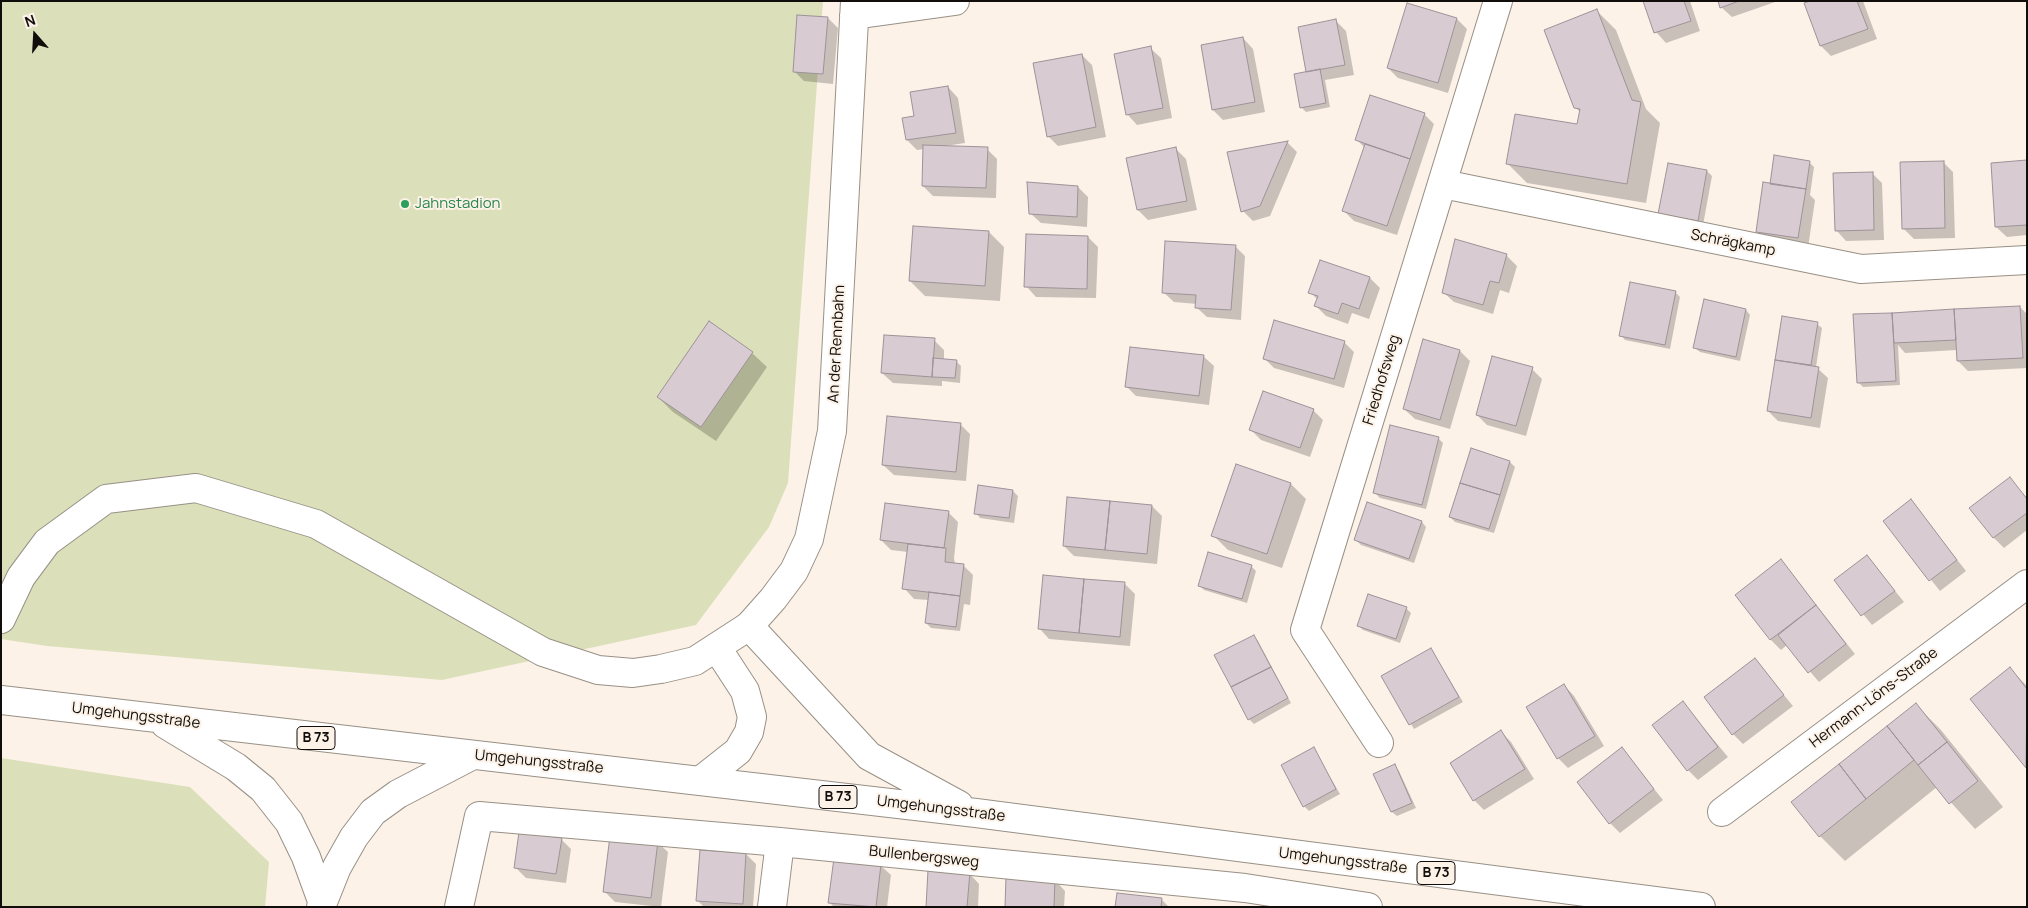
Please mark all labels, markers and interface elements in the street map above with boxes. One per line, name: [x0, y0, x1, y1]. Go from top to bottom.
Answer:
north arrow: [10, 10, 60, 60]
text: N: [22, 10, 38, 31]
place label: Jahnstadion: [415, 195, 500, 213]
marker: Jahnstadion: [399, 198, 411, 210]
street label: Schrägkamp: [1689, 226, 1777, 260]
street label: An der Rennbahn: [825, 284, 849, 404]
street label: Friedhofsweg: [1360, 333, 1404, 427]
street label: Hermann-Löns-Straße: [1806, 644, 1942, 752]
street label: Umgehungsstraße: [71, 699, 201, 733]
road number: B 73: [297, 726, 335, 750]
street label: Umgehungsstraße: [474, 746, 604, 778]
road number: B 73: [819, 786, 857, 809]
street label: Umgehungsstraße: [876, 792, 1006, 826]
street label: Bullenbergsweg: [868, 842, 980, 872]
street label: Umgehungsstraße: [1278, 844, 1408, 878]
road number: B 73: [1417, 861, 1455, 884]

